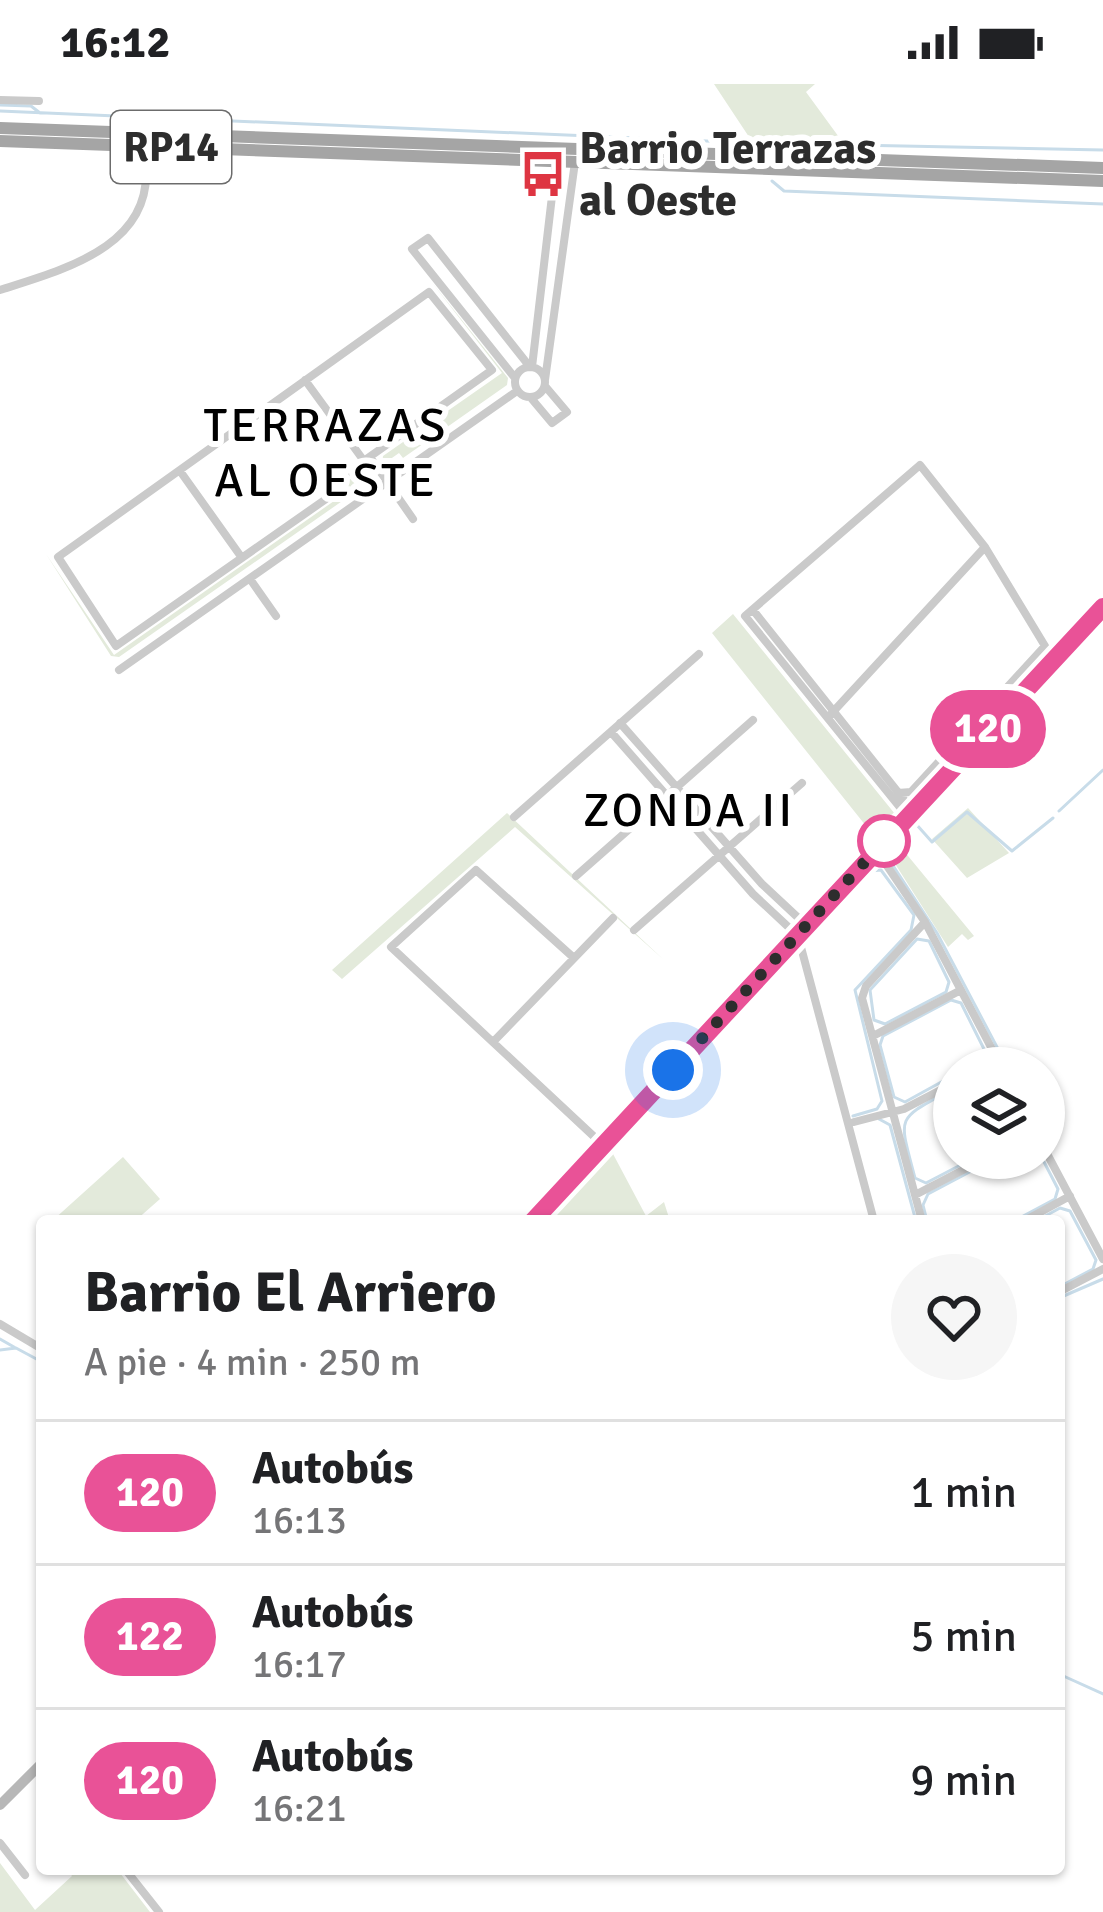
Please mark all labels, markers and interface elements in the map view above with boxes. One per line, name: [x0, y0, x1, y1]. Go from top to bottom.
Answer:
text: 16:12: [60, 15, 170, 70]
road number: RP14: [111, 111, 231, 183]
place label: Barrio Terrazas al Oeste: [579, 121, 876, 228]
bus stop icon: Barrio Terrazas al Oeste: [518, 149, 568, 199]
district label: TERRAZAS AL OESTE: [204, 396, 448, 510]
line badge: 120: [919, 690, 1057, 768]
text: 120: [954, 703, 1022, 754]
district label: ZONDA II: [583, 781, 795, 840]
unlabelled marker: [859, 816, 909, 866]
your location: [643, 1040, 703, 1100]
map controls: [933, 1047, 1065, 1179]
button: layers: [933, 1047, 1065, 1179]
button: heart: [891, 1254, 1017, 1380]
text: Barrio El Arriero: [84, 1257, 497, 1328]
text: A pie · 4 min · 250 m: [84, 1338, 421, 1386]
text: Autobús: [252, 1441, 413, 1496]
text: 1 min: [910, 1465, 1017, 1520]
text: 120: [116, 1467, 184, 1518]
text: 16:13: [252, 1496, 347, 1544]
text: Autobús: [252, 1585, 413, 1640]
text: 5 min: [910, 1609, 1017, 1664]
text: 122: [116, 1611, 184, 1662]
text: 16:17: [252, 1640, 347, 1688]
text: Autobús: [252, 1729, 413, 1784]
text: 9 min: [910, 1753, 1017, 1808]
text: 120: [116, 1755, 184, 1806]
text: 16:21: [252, 1784, 347, 1832]

